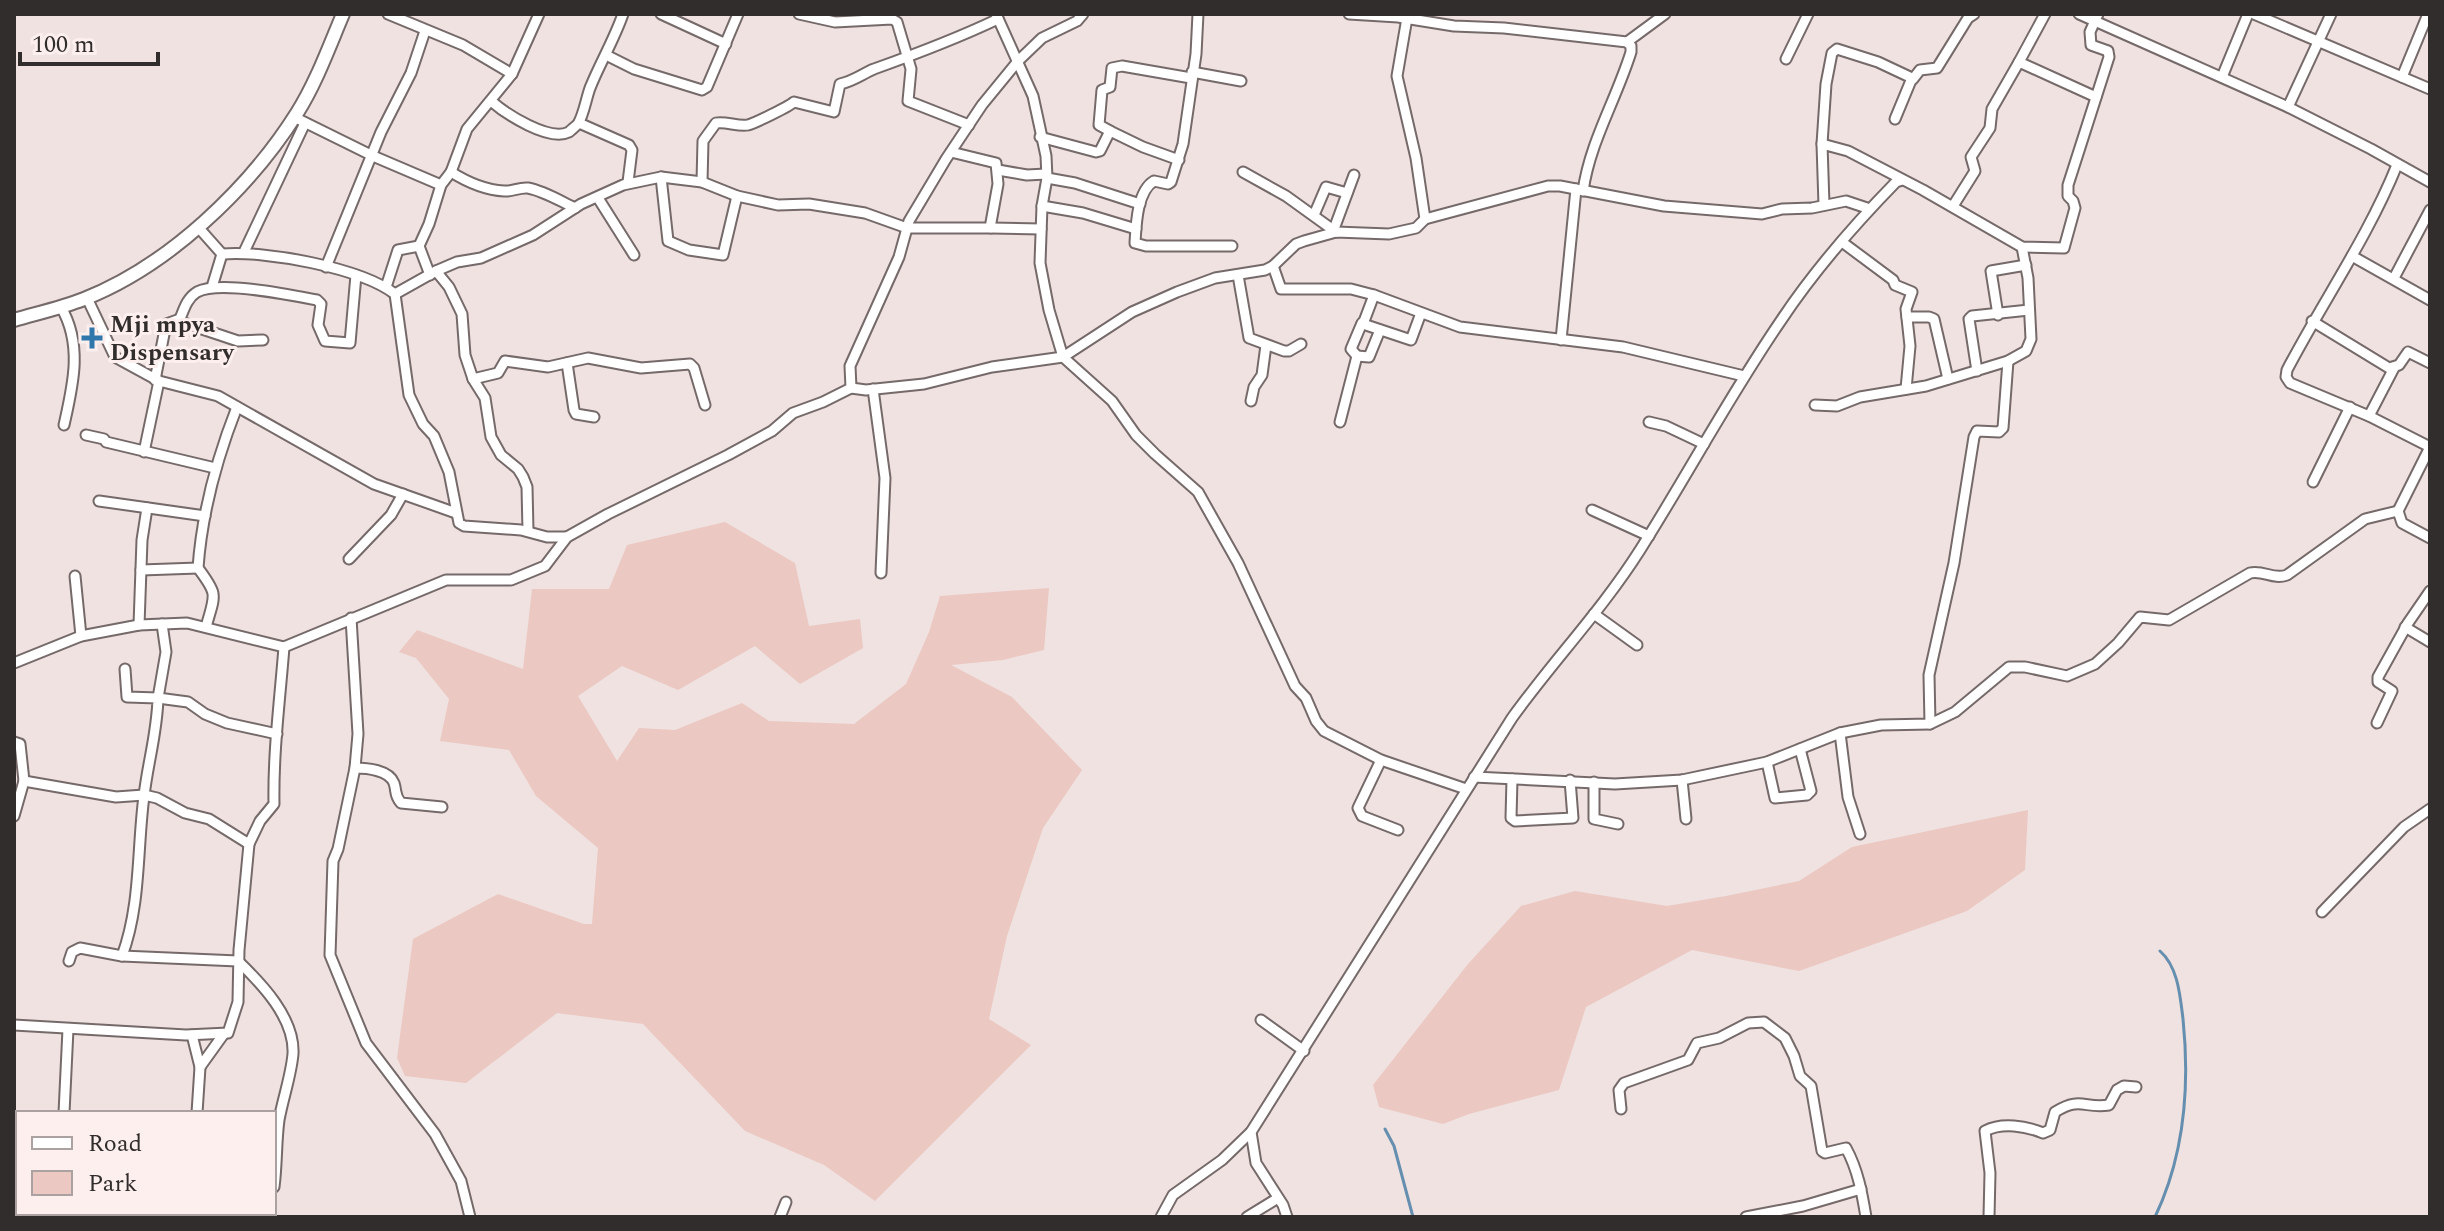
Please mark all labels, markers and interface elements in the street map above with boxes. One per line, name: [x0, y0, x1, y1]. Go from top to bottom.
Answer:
scale bar: [20, 16, 158, 66]
text: 100 m: [32, 27, 95, 63]
place label: Mji mpya Dispensary: [110, 307, 235, 371]
marker: Mji mpya Dispensary: [81, 327, 103, 349]
legend: [16, 1111, 276, 1215]
text: Road: [88, 1126, 142, 1162]
text: Park: [88, 1166, 138, 1202]

